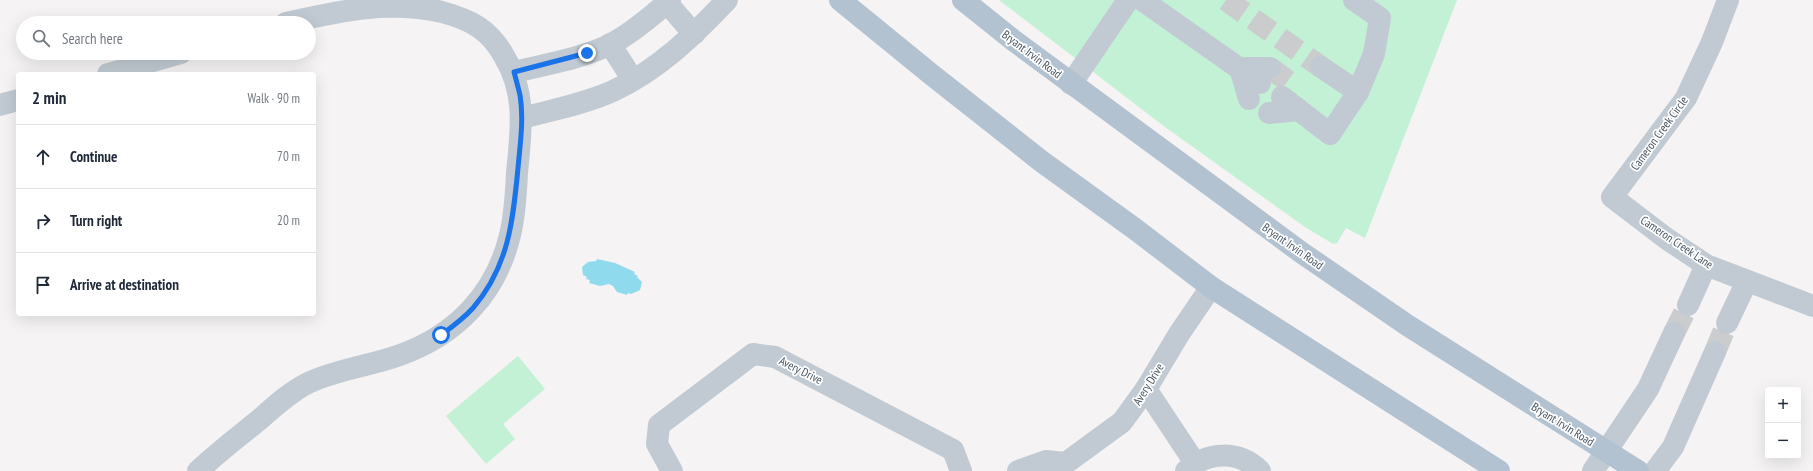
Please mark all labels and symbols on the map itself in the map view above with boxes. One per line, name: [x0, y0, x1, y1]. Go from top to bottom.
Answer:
street label: Bryant Irvin Road: [999, 27, 1065, 81]
route end: [578, 44, 596, 62]
street label: Cameron Creek Circle: [1627, 93, 1691, 173]
street label: Cameron Creek Lane: [1638, 212, 1716, 272]
street label: Bryant Irvin Road: [1260, 219, 1326, 273]
route start: [432, 326, 450, 344]
street label: Avery Drive: [777, 353, 825, 387]
street label: Avery Drive: [1129, 360, 1167, 408]
street label: Bryant Irvin Road: [1529, 399, 1597, 449]

